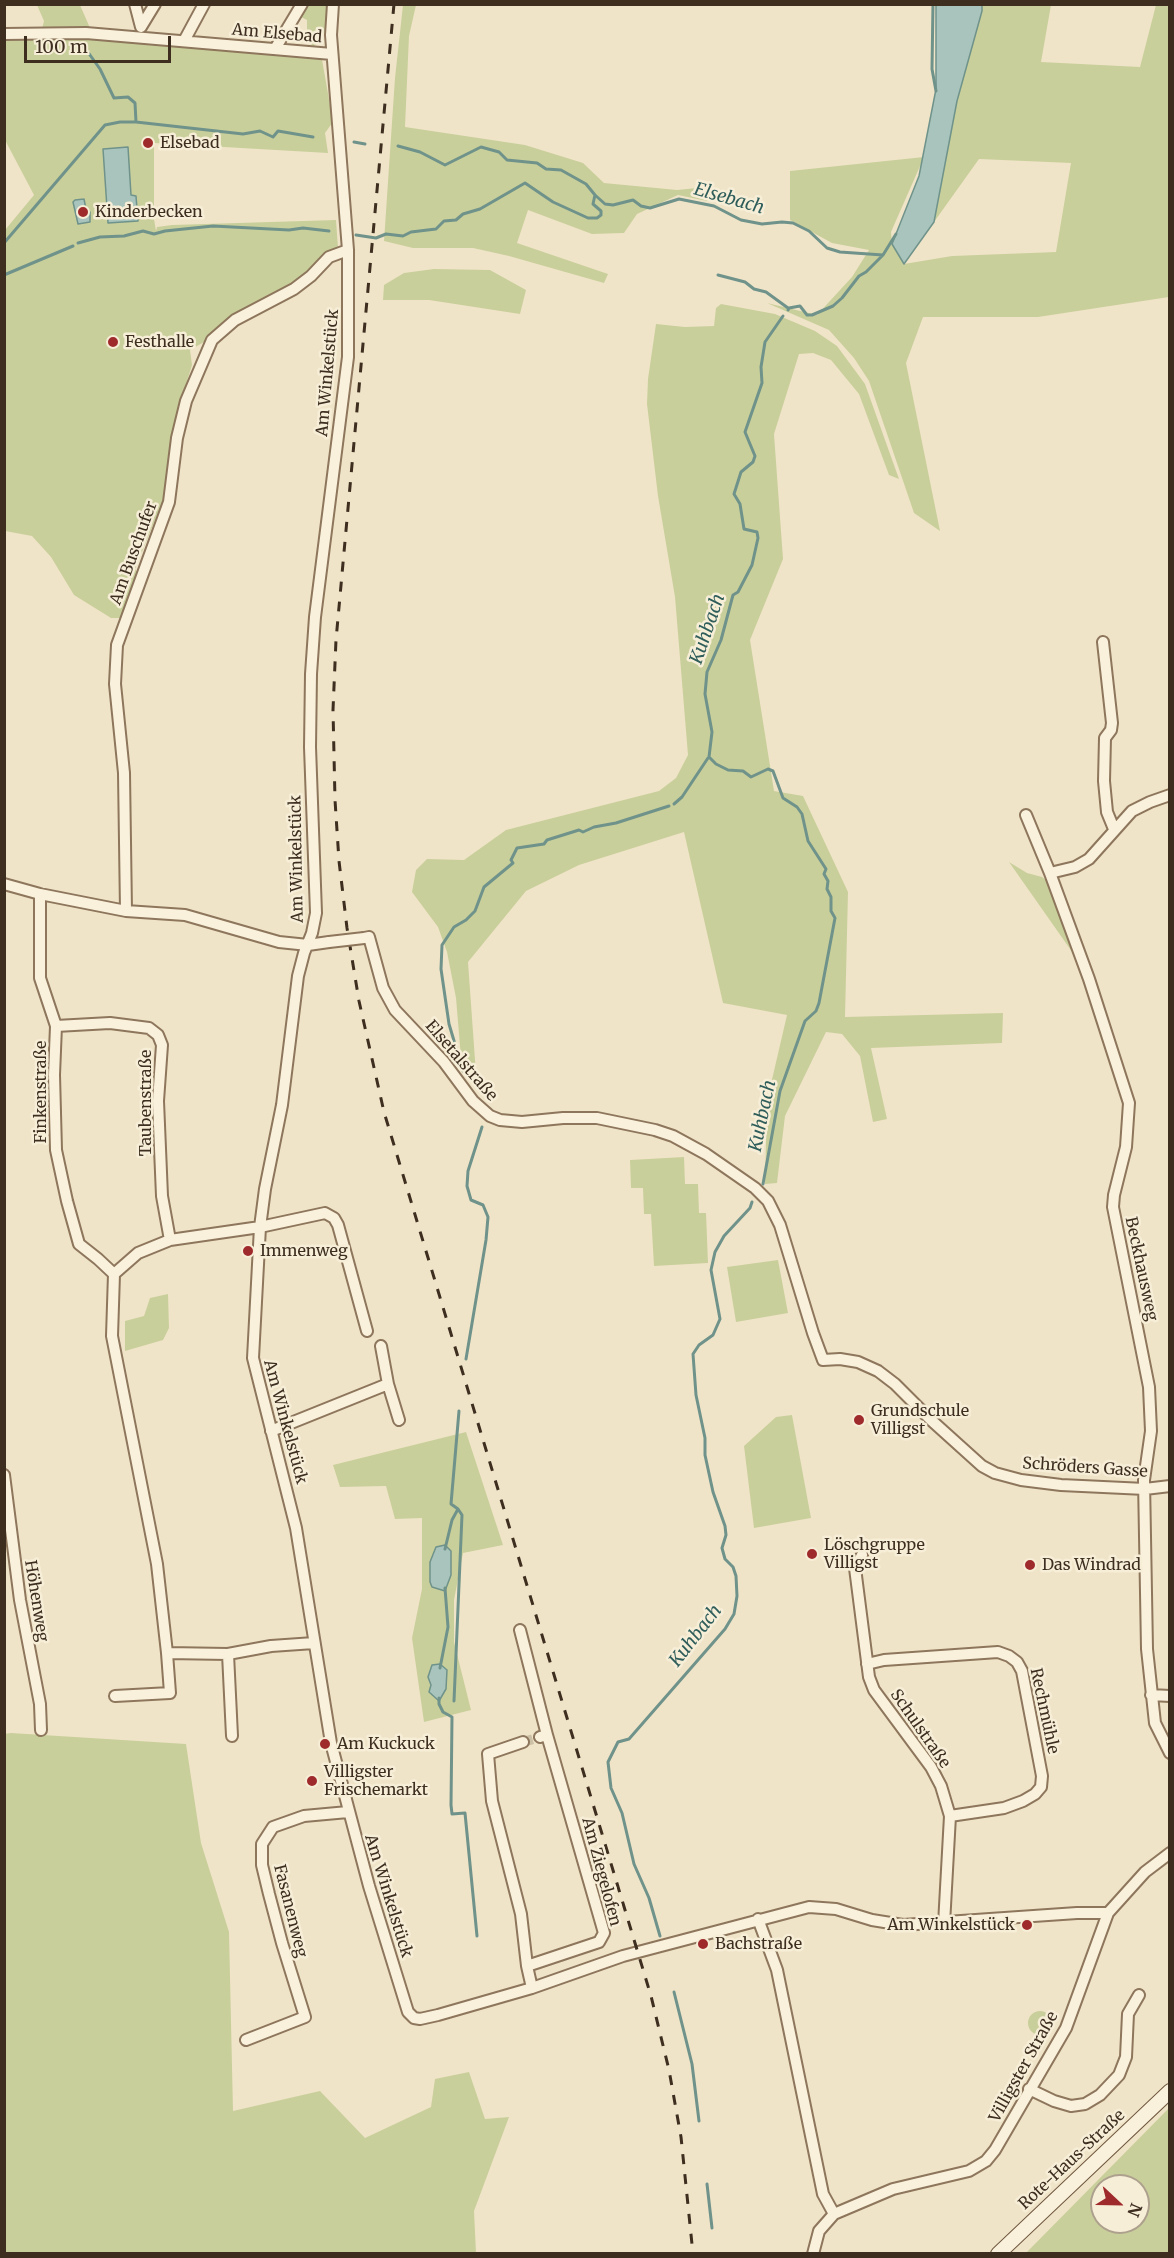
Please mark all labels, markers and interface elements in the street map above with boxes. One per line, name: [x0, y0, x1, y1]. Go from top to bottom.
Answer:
street label: Am Elsebad: [231, 20, 323, 48]
scale bar: [27, 24, 174, 62]
text: 100 m: [35, 35, 88, 58]
place label: Elsebad: [160, 133, 220, 153]
marker: Elsebad: [141, 136, 155, 150]
water label: Elsebach: [691, 179, 767, 219]
place label: Kinderbecken: [95, 202, 203, 222]
marker: Kinderbecken: [76, 205, 90, 219]
street label: Am Winkelstück: [313, 309, 343, 437]
place label: Festhalle: [125, 332, 194, 352]
marker: Festhalle: [106, 335, 120, 349]
street label: Am Buschufer: [106, 499, 162, 607]
water label: Kuhbach: [686, 591, 730, 667]
street label: Am Winkelstück: [286, 795, 308, 923]
street label: Elsetalstraße: [421, 1017, 501, 1105]
street label: Finkenstraße: [31, 1041, 51, 1143]
street label: Taubenstraße: [136, 1050, 156, 1156]
water label: Kuhbach: [745, 1078, 781, 1154]
street label: Beckhausweg: [1121, 1215, 1161, 1323]
place label: Immenweg: [260, 1241, 348, 1261]
marker: Immenweg: [241, 1244, 255, 1258]
street label: Am Winkelstück: [259, 1358, 311, 1486]
place label: Grundschule Villigst: [871, 1401, 969, 1439]
marker: Grundschule Villigst: [852, 1413, 866, 1427]
street label: Schröders Gasse: [1022, 1454, 1148, 1482]
place label: Löschgruppe Villigst: [824, 1535, 925, 1573]
marker: Löschgruppe Villigst: [805, 1547, 819, 1561]
place label: Das Windrad: [1042, 1555, 1141, 1575]
marker: Das Windrad: [1023, 1558, 1037, 1572]
street label: Höhenweg: [20, 1559, 52, 1643]
water label: Kuhbach: [665, 1601, 727, 1671]
street label: Rechmühle: [1026, 1666, 1062, 1756]
street label: Schulstraße: [886, 1686, 954, 1772]
place label: Am Kuckuck: [337, 1734, 435, 1754]
marker: Am Kuckuck: [318, 1737, 332, 1751]
place label: Villigster Frischemarkt: [324, 1762, 428, 1800]
marker: Villigster Frischemarkt: [305, 1774, 319, 1788]
street label: Am Ziegelofen: [577, 1816, 625, 1928]
street label: Am Winkelstück: [360, 1832, 416, 1960]
street label: Fasanenweg: [269, 1862, 311, 1960]
place label: Am Winkelstück: [887, 1915, 1015, 1935]
marker: Am Winkelstück: [1020, 1918, 1034, 1932]
place label: Bachstraße: [715, 1934, 802, 1954]
marker: Bachstraße: [696, 1937, 710, 1951]
street label: Villigster Straße: [986, 2008, 1062, 2126]
street label: Rote-Haus-Straße: [1015, 2106, 1129, 2214]
north arrow: [1090, 2174, 1150, 2234]
text: N: [1123, 2200, 1146, 2220]

